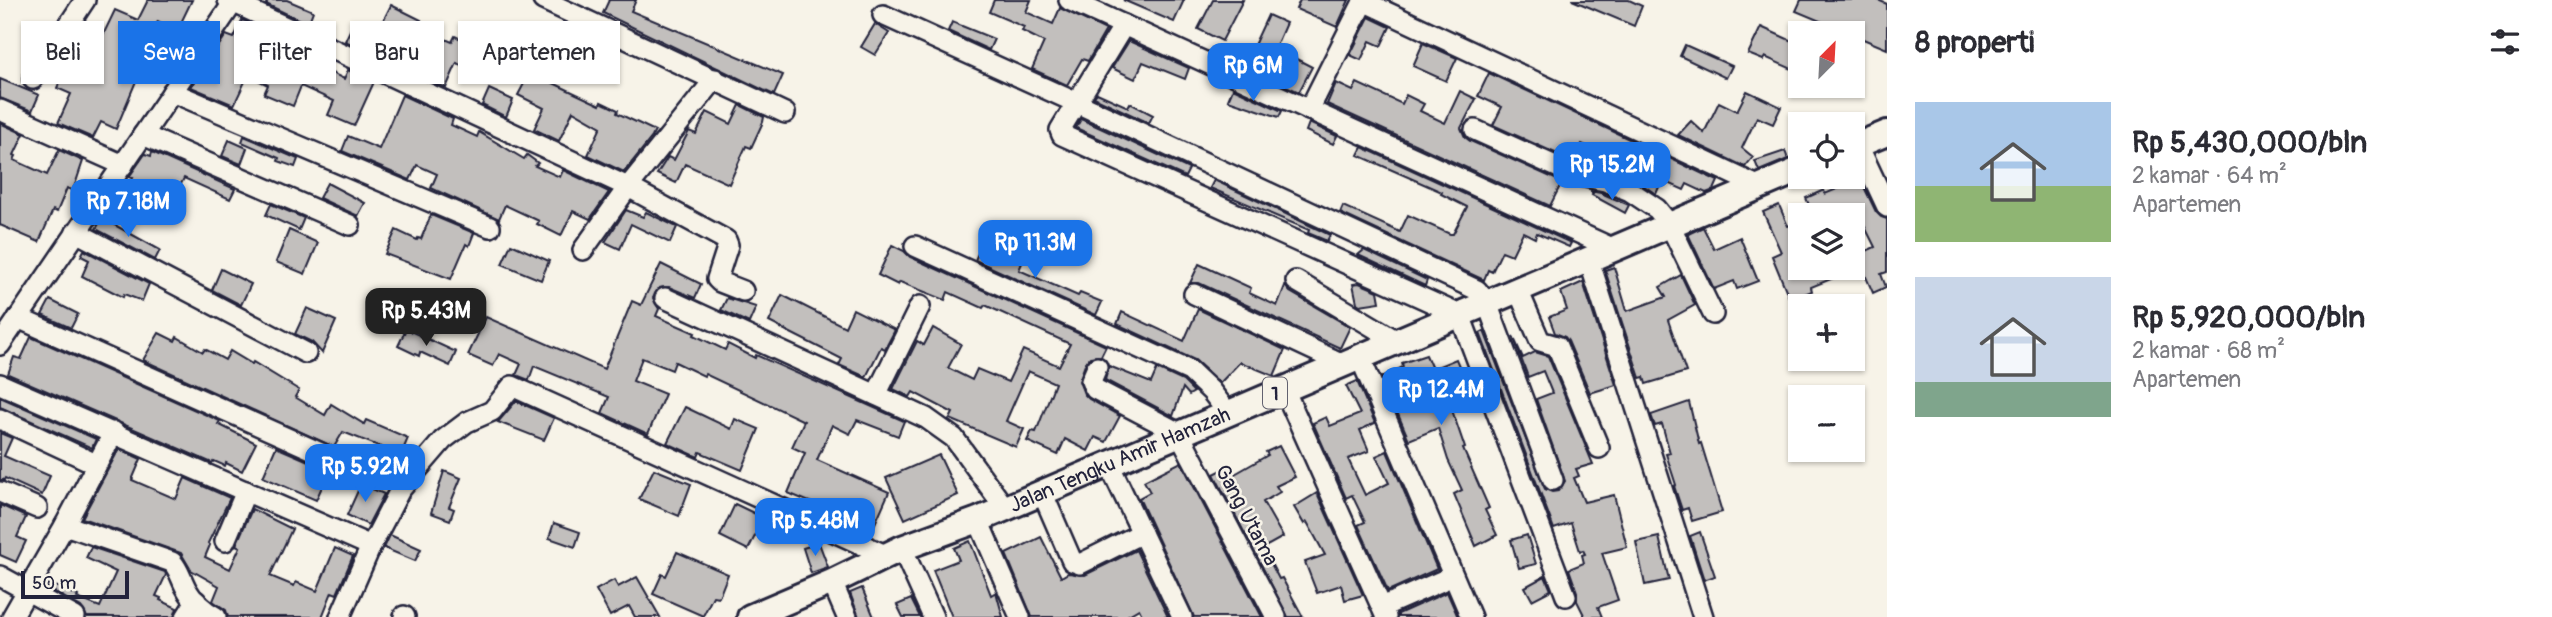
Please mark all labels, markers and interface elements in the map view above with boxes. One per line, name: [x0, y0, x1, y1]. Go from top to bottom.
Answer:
chip: Beli: [21, 21, 104, 84]
chip: Sewa: [118, 21, 220, 84]
chip: Filter: [234, 21, 336, 84]
chip: Baru: [350, 21, 444, 84]
chip: Apartemen: [458, 21, 620, 84]
north arrow: [1788, 21, 1866, 98]
map controls: [1788, 21, 1865, 462]
icon: filters: [2486, 23, 2524, 61]
text: 8 properti: [1915, 24, 2034, 61]
pin: Rp 6M: [1204, 43, 1302, 103]
text: Rp 6M: [1223, 51, 1283, 80]
button: locate: [1788, 112, 1865, 189]
text: Rp 5,430,000/bln: [2132, 124, 2367, 161]
icon: home: [1971, 130, 2055, 214]
pin: Rp 15.2M: [1540, 142, 1684, 202]
text: Rp 15.2M: [1569, 150, 1655, 179]
text: 2 kamar · 64 m²: [2132, 161, 2287, 190]
pin: Rp 7.18M: [56, 180, 200, 239]
text: Rp 7.18M: [86, 187, 170, 216]
text: Apartemen: [2132, 190, 2241, 219]
button: layers: [1788, 203, 1865, 280]
pin: Rp 11.3M: [963, 220, 1107, 280]
text: Rp 11.3M: [994, 228, 1076, 257]
pin: Rp 5.43M: [354, 288, 498, 348]
button: +: [1788, 294, 1865, 371]
text: Rp 5.43M: [381, 296, 471, 325]
text: Rp 5,920,000/bln: [2132, 299, 2365, 336]
icon: home: [1971, 305, 2055, 389]
text: 2 kamar · 68 m²: [2132, 336, 2285, 365]
text: Apartemen: [2132, 365, 2241, 394]
pin: Rp 12.4M: [1369, 368, 1513, 427]
text: Rp 12.4M: [1398, 375, 1484, 404]
road number: 1: [1263, 378, 1287, 408]
button: −: [1788, 385, 1865, 462]
street label: Jalan Tengku Amir Hamzah: [1006, 401, 1234, 519]
pin: Rp 5.92M: [293, 444, 437, 504]
text: Rp 5.92M: [321, 452, 409, 481]
street label: Gang Utama: [1209, 460, 1284, 570]
pin: Rp 5.48M: [743, 498, 887, 558]
text: Rp 5.48M: [771, 506, 859, 535]
scale bar: [21, 568, 130, 600]
text: 50 m: [32, 571, 76, 595]

